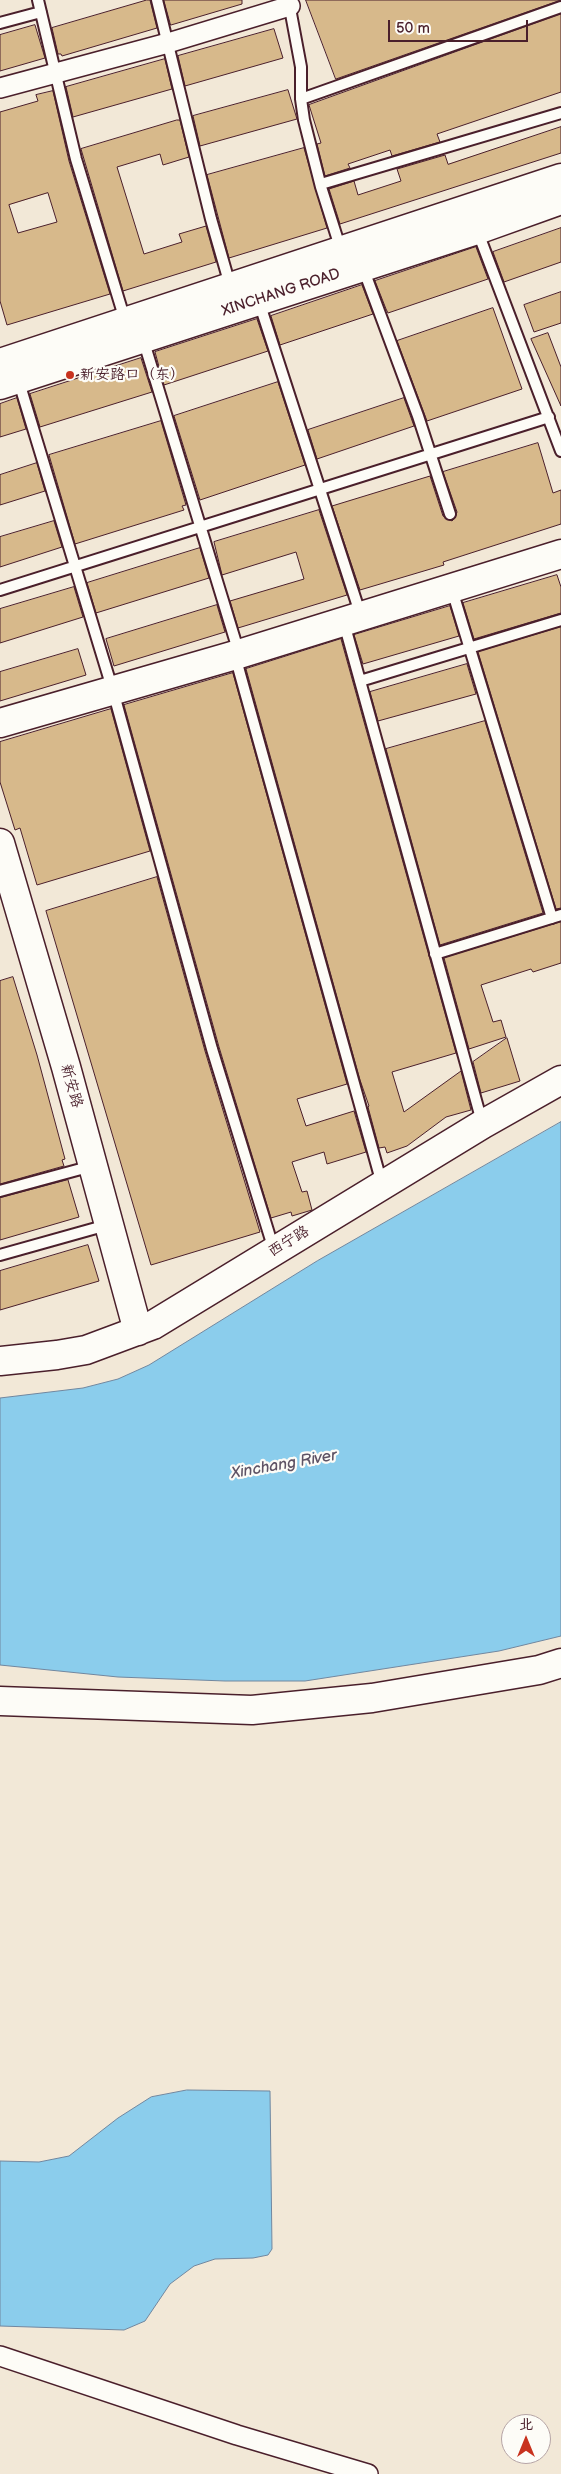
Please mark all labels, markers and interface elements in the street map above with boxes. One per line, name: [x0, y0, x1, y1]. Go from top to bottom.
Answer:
scale bar: [391, 10, 531, 42]
text: 50 m: [396, 19, 430, 38]
street label: XINCHANG ROAD: [219, 265, 343, 321]
place label: 新安路口（东）: [80, 366, 185, 384]
marker: 新安路口（东）: [64, 369, 76, 381]
street label: 新安路: [56, 1062, 86, 1110]
street label: 西宁路: [265, 1223, 313, 1261]
water label: Xinchang River: [230, 1446, 338, 1484]
north arrow: [501, 2414, 551, 2464]
text: 北: [519, 2416, 533, 2433]

